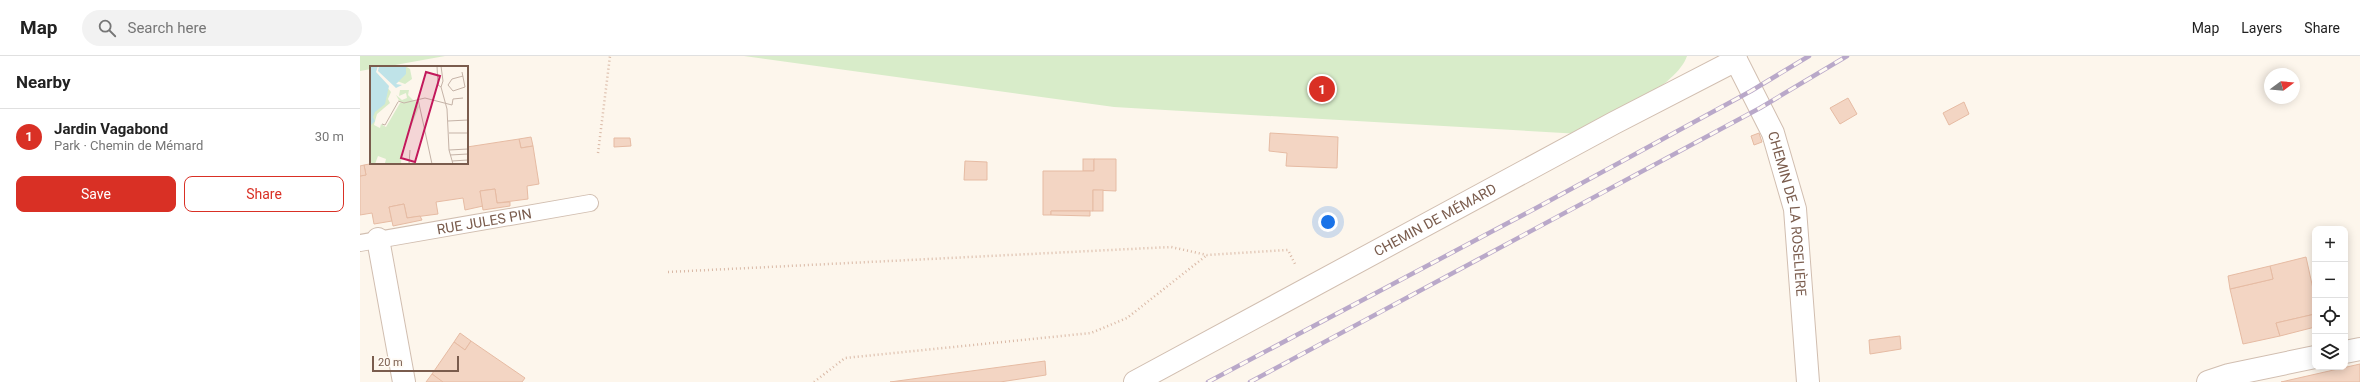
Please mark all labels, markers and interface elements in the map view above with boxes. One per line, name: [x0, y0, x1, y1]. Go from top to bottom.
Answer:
search box: [82, 10, 362, 46]
text: Map: [20, 16, 58, 39]
icon: search: [96, 17, 118, 39]
text: Search here: [128, 19, 206, 37]
text: Map: [2192, 20, 2219, 36]
text: Layers: [2241, 20, 2282, 36]
text: Share: [2304, 20, 2340, 36]
inset map: [370, 66, 468, 164]
north arrow: [2264, 68, 2300, 104]
text: Nearby: [16, 72, 71, 92]
pin: 1: [1309, 74, 1335, 104]
text: Jardin Vagabond: [54, 120, 168, 138]
text: 1: [25, 129, 33, 144]
text: 30 m: [315, 129, 344, 144]
street label: CHEMIN DE LA ROSELIÈRE: [1765, 129, 1810, 297]
text: Park · Chemin de Mémard: [54, 138, 203, 153]
button: Save: [16, 176, 176, 212]
button: Share: [184, 176, 344, 212]
street label: CHEMIN DE MÉMARD: [1371, 180, 1499, 259]
street label: RUE JULES PIN: [435, 205, 533, 238]
your location: [1318, 212, 1338, 232]
map controls: [2312, 226, 2348, 370]
button: +: [2312, 226, 2348, 262]
button: −: [2312, 262, 2348, 298]
button: locate: [2312, 298, 2348, 334]
button: layers: [2312, 334, 2348, 370]
scale bar: [372, 354, 459, 373]
text: 20 m: [378, 356, 403, 369]

